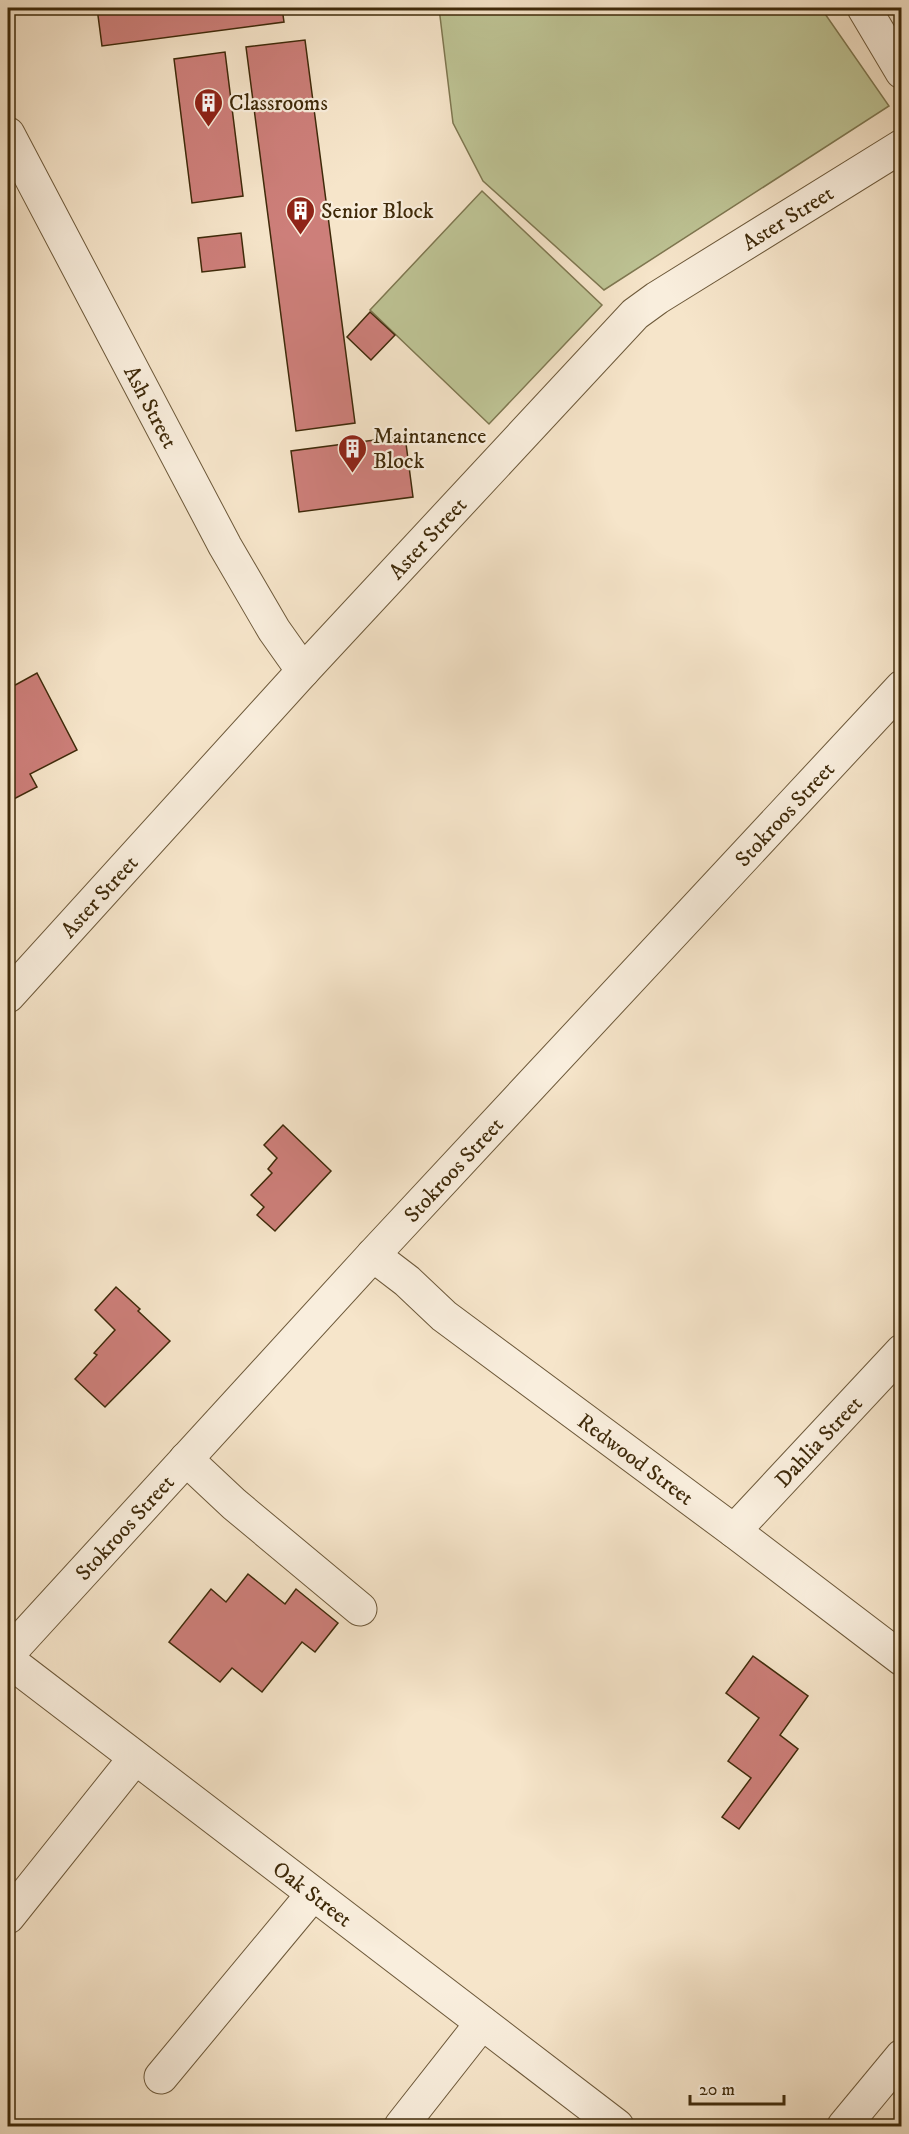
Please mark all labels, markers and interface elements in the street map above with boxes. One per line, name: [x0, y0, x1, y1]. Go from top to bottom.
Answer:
building icon: Classrooms: [192, 86, 224, 128]
place label: Classrooms: [229, 90, 328, 117]
street label: Aster Street: [737, 180, 839, 257]
building icon: Senior Block: [284, 194, 316, 236]
place label: Senior Block: [321, 198, 434, 225]
street label: Ash Street: [117, 361, 183, 453]
place label: Maintanence Block: [373, 423, 486, 475]
building icon: Maintanence Block: [336, 432, 368, 474]
street label: Aster Street: [383, 492, 473, 585]
street label: Stokroos Street: [730, 756, 841, 873]
street label: Aster Street: [55, 850, 144, 944]
street label: Stokroos Street: [399, 1112, 509, 1228]
street label: Dahlia Street: [770, 1391, 868, 1494]
street label: Redwood Street: [572, 1408, 699, 1512]
street label: Stokroos Street: [70, 1470, 180, 1587]
street label: Oak Street: [267, 1856, 357, 1933]
scale bar: [690, 2068, 784, 2106]
text: 20 m: [699, 2079, 735, 2101]

